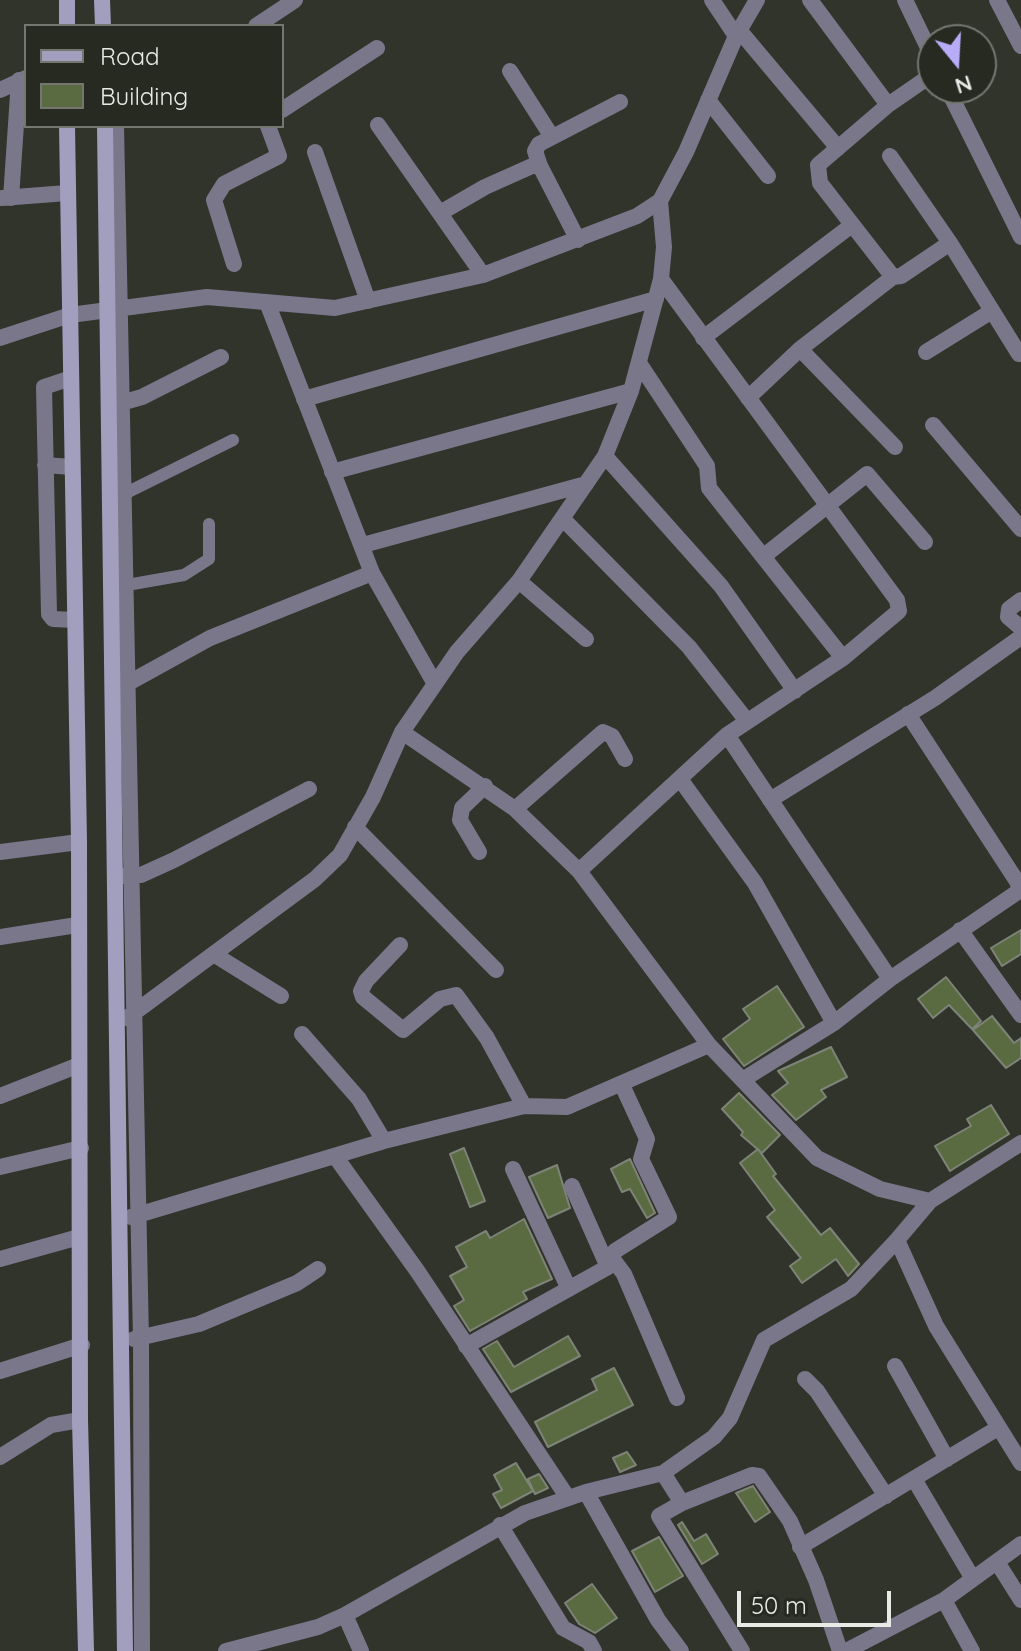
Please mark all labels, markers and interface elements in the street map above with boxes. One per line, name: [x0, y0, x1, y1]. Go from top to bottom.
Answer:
legend: [24, 24, 284, 128]
north arrow: [917, 24, 997, 104]
text: Road: [100, 41, 160, 71]
text: N: [952, 69, 976, 101]
text: Building: [100, 81, 188, 111]
scale bar: [741, 1575, 895, 1625]
text: 50 m: [751, 1590, 807, 1620]

